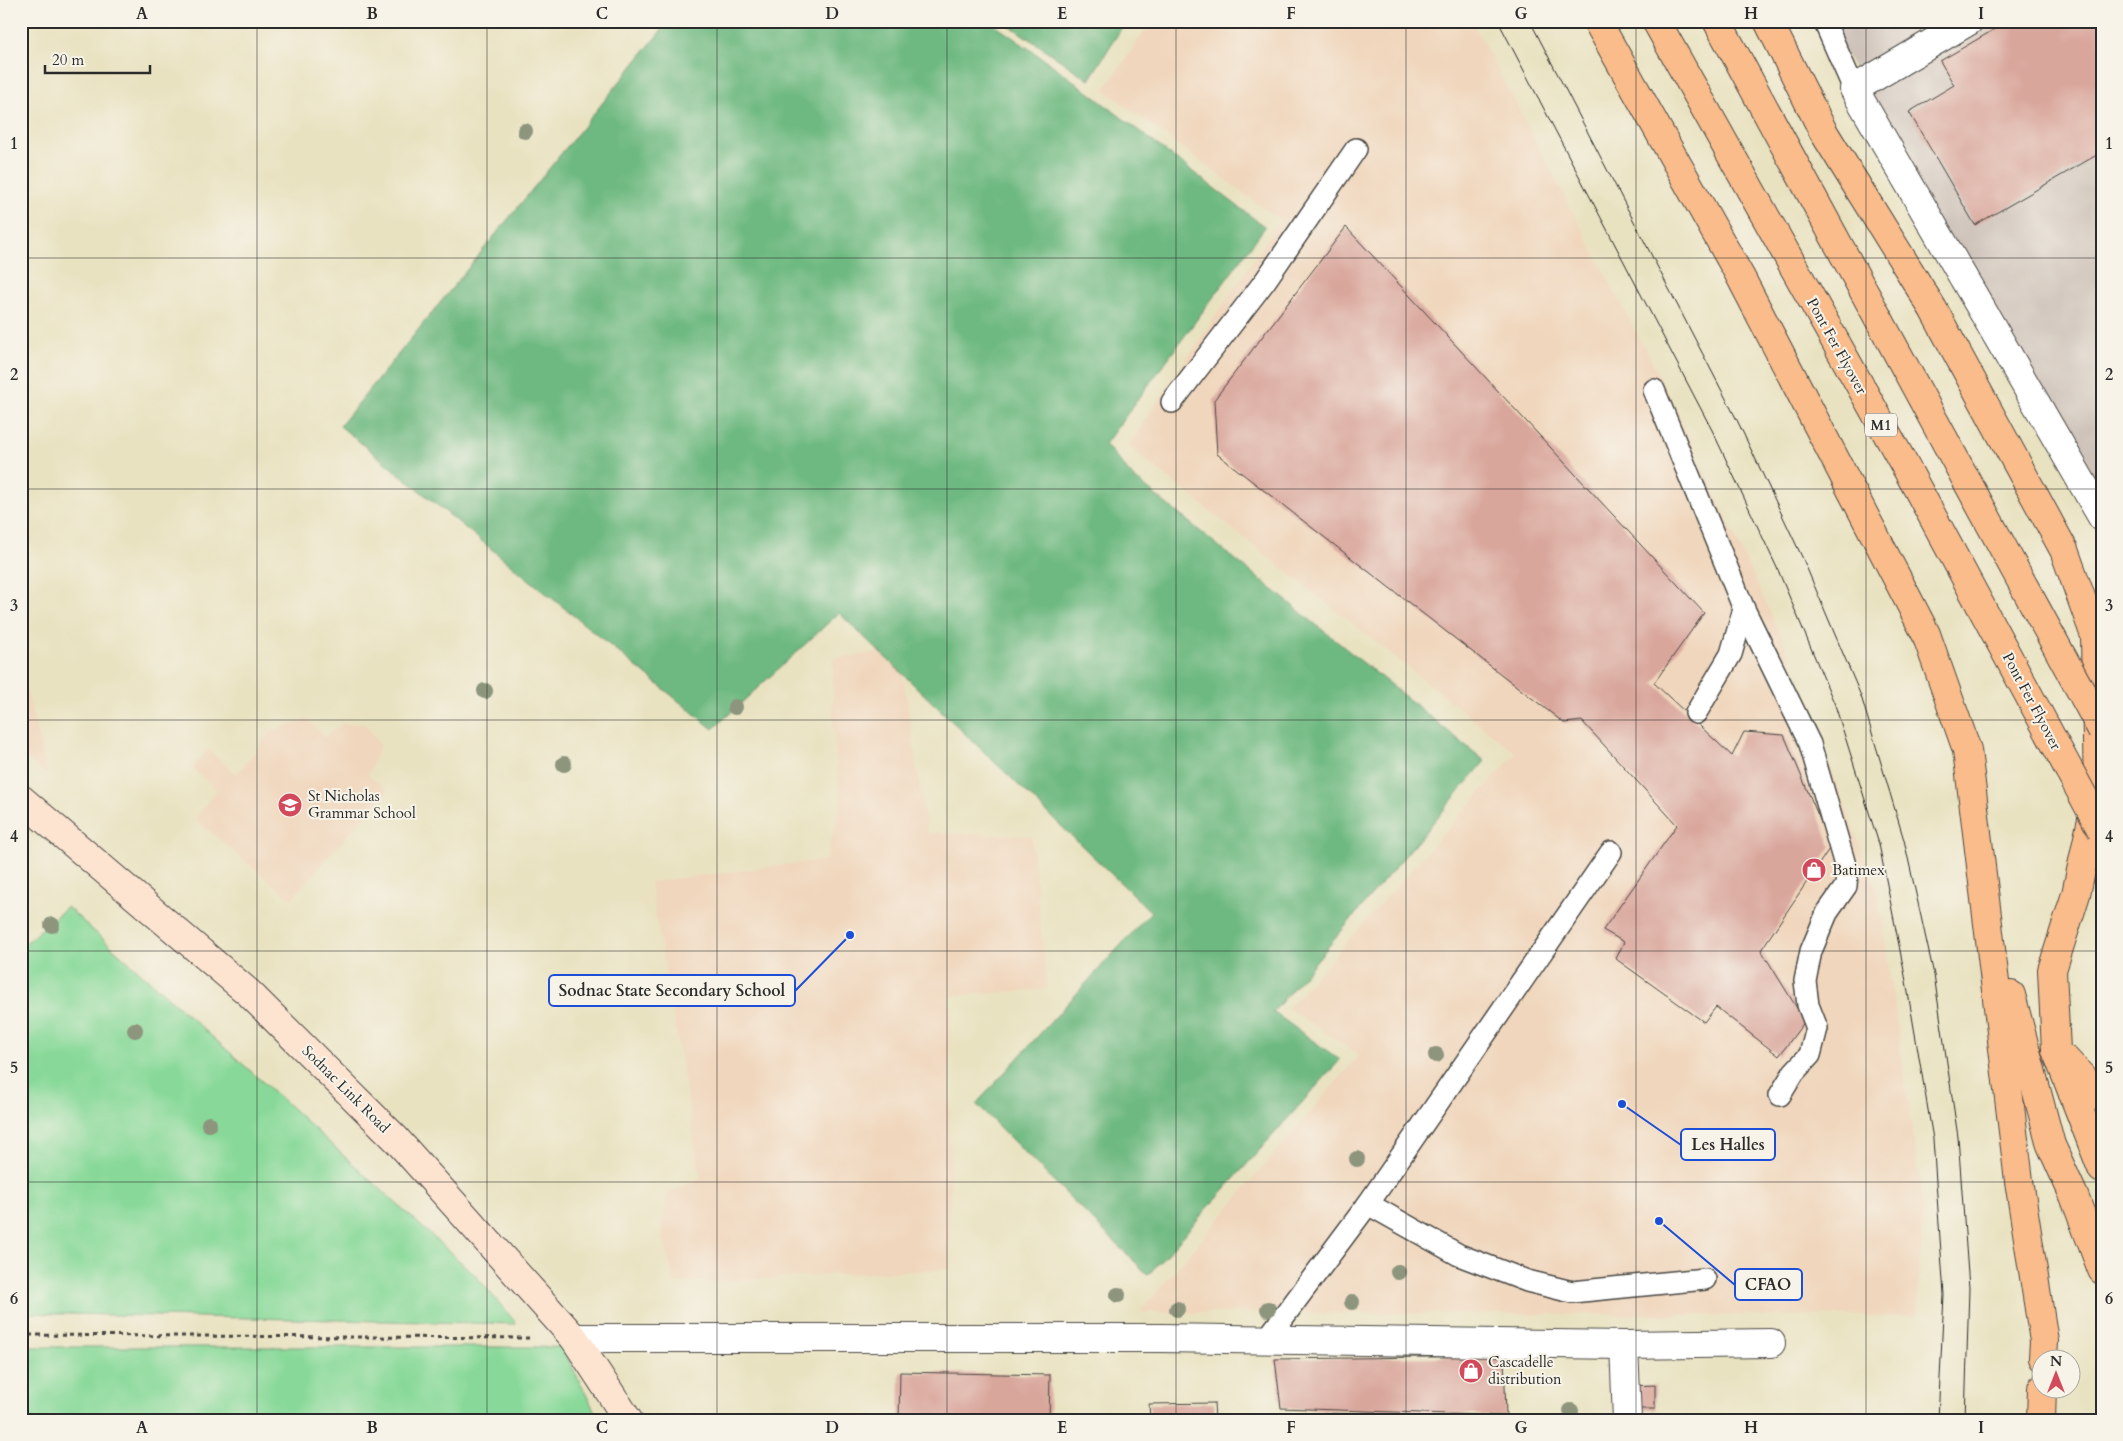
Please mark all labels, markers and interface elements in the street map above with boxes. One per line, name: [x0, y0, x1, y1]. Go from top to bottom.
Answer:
text: A: [136, 3, 148, 25]
text: B: [366, 3, 378, 25]
text: C: [596, 3, 608, 25]
text: D: [825, 3, 839, 25]
text: E: [1057, 3, 1067, 25]
text: F: [1286, 3, 1296, 25]
text: G: [1514, 3, 1528, 25]
text: H: [1744, 3, 1758, 25]
text: I: [1978, 3, 1984, 25]
scale bar: [45, 42, 150, 74]
text: 20 m: [52, 50, 84, 70]
text: 1: [10, 133, 18, 155]
text: 1: [2105, 133, 2113, 155]
street label: Pont Fer Flyover: [1802, 294, 1872, 398]
text: 2: [10, 364, 18, 386]
text: 2: [2105, 364, 2113, 386]
road number: M1: [1865, 414, 1897, 436]
text: 3: [10, 595, 18, 617]
text: 3: [2105, 595, 2113, 617]
street label: Pont Fer Flyover: [1998, 649, 2066, 754]
place label: St Nicholas Grammar School: [308, 786, 416, 823]
school or university icon: St Nicholas Grammar School: [277, 792, 303, 818]
text: 4: [10, 826, 18, 848]
text: 4: [2105, 826, 2113, 848]
shop icon: Batimex: [1801, 857, 1827, 883]
place label: Batimex: [1832, 860, 1885, 880]
callout: Sodnac State Secondary School: [549, 975, 795, 1006]
text: Sodnac State Secondary School: [559, 980, 786, 1002]
street label: Sodnac Link Road: [298, 1041, 394, 1137]
text: 5: [10, 1057, 18, 1079]
text: 5: [2105, 1057, 2113, 1079]
callout: Les Halles: [1681, 1129, 1775, 1160]
text: Les Halles: [1691, 1134, 1765, 1156]
callout: CFAO: [1735, 1269, 1802, 1300]
text: CFAO: [1745, 1274, 1791, 1296]
text: 6: [10, 1288, 18, 1310]
text: 6: [2105, 1288, 2113, 1310]
north arrow: [2030, 1348, 2080, 1398]
place label: Cascadelle distribution: [1488, 1352, 1562, 1389]
text: N: [2050, 1352, 2062, 1371]
shop icon: Cascadelle distribution: [1458, 1358, 1484, 1384]
text: A: [136, 1417, 148, 1439]
text: B: [366, 1417, 378, 1439]
text: C: [596, 1417, 608, 1439]
text: D: [825, 1417, 839, 1439]
text: E: [1057, 1417, 1067, 1439]
text: F: [1286, 1417, 1296, 1439]
text: G: [1514, 1417, 1528, 1439]
text: H: [1744, 1417, 1758, 1439]
text: I: [1978, 1417, 1984, 1439]

